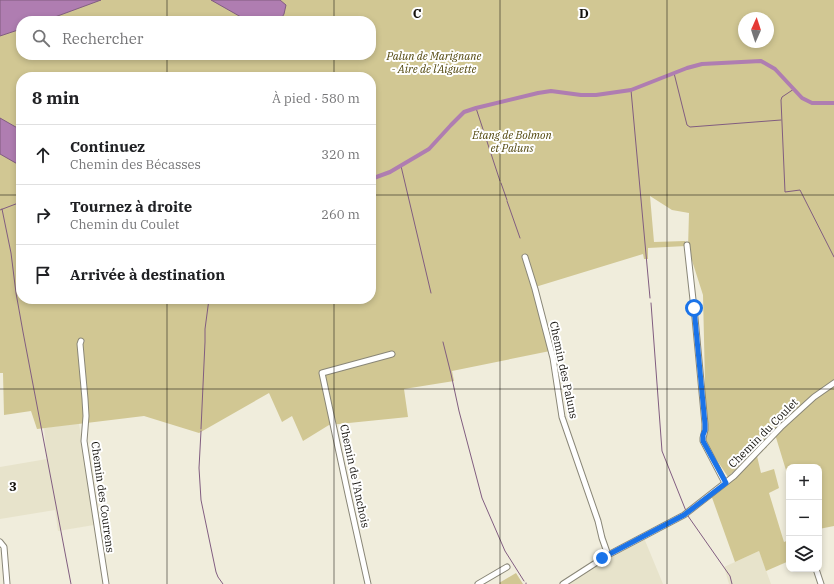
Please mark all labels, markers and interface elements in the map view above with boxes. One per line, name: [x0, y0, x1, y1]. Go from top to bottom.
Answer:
text: C: [413, 5, 422, 22]
text: D: [579, 5, 589, 22]
north arrow: [738, 12, 774, 48]
search box: [16, 16, 376, 60]
icon: search: [30, 27, 52, 49]
text: Rechercher: [62, 29, 143, 48]
park label: Palun de Marignane - Aire de l'Aiguette: [386, 49, 482, 76]
text: 8 min: [32, 87, 80, 109]
text: À pied · 580 m: [272, 90, 360, 107]
park label: Étang de Bolmon et Paluns: [471, 128, 553, 155]
text: Continuez: [70, 137, 145, 156]
icon: ahead: [32, 144, 54, 166]
text: 320 m: [321, 146, 360, 163]
text: Chemin des Bécasses: [70, 156, 201, 173]
text: Tournez à droite: [70, 197, 192, 216]
icon: right: [32, 204, 54, 226]
text: 260 m: [321, 206, 360, 223]
text: Chemin du Coulet: [70, 216, 179, 233]
icon: arrive: [32, 264, 54, 286]
text: Arrivée à destination: [70, 265, 225, 284]
route start: [685, 299, 703, 317]
street label: Chemin des Paluns: [547, 320, 581, 420]
street label: Chemin du Coulet: [725, 395, 801, 471]
street label: Chemin de l'Anchois: [337, 423, 373, 529]
street label: Chemin des Courrens: [88, 441, 118, 553]
map controls: [786, 464, 822, 572]
button: +: [786, 464, 822, 500]
text: 3: [9, 478, 17, 495]
button: −: [786, 500, 822, 536]
button: layers: [786, 536, 822, 572]
route end: [593, 549, 611, 567]

